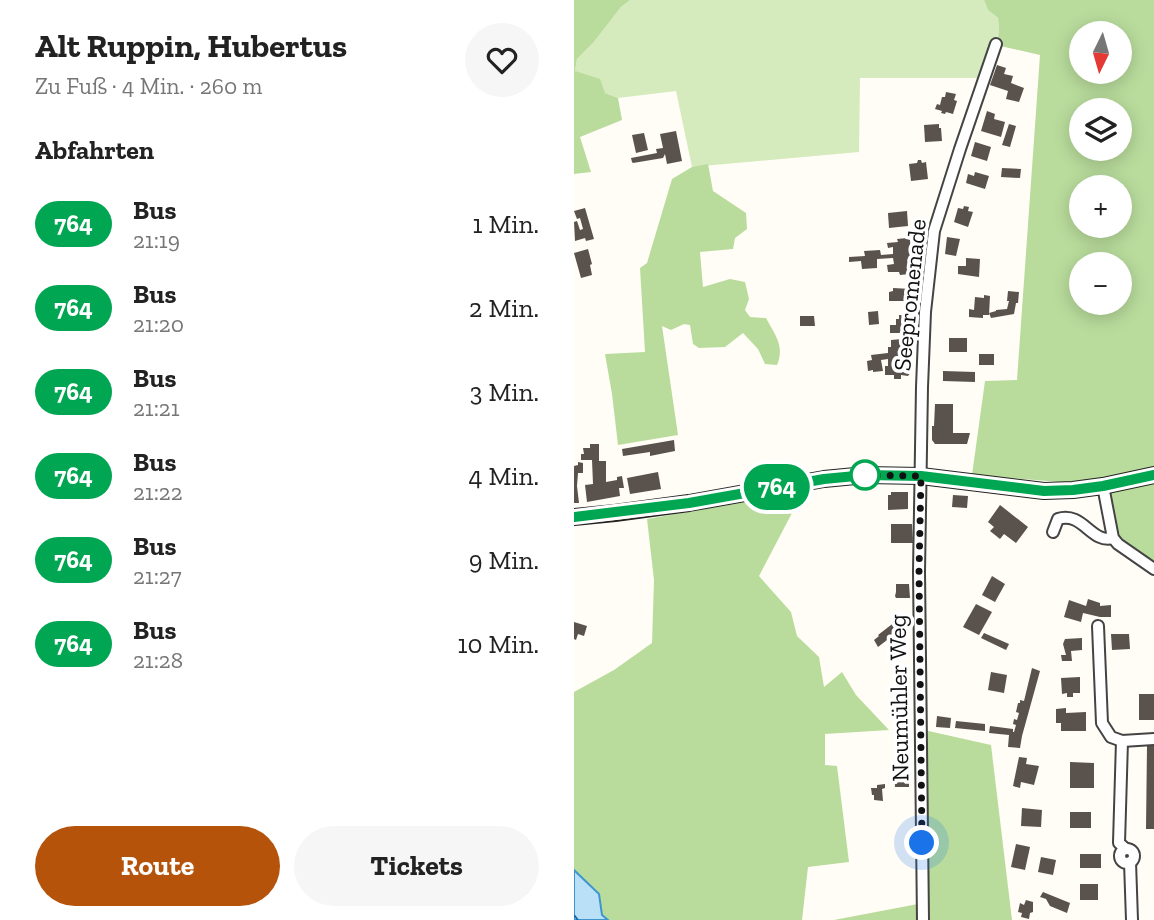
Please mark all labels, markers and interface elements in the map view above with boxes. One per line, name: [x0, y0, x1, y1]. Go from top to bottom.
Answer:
north arrow: [1069, 21, 1132, 84]
map controls: [1069, 21, 1132, 315]
button: heart: [465, 23, 539, 97]
text: Alt Ruppin, Hubertus: [35, 26, 347, 65]
text: Zu Fuß · 4 Min. · 260 m: [35, 72, 262, 100]
button: layers: [1069, 98, 1132, 161]
text: Abfahrten: [35, 134, 154, 166]
button: +: [1069, 175, 1132, 238]
text: Bus: [133, 194, 176, 226]
text: 1 Min.: [472, 208, 539, 240]
text: 764: [54, 209, 93, 238]
street label: Seepromenade: [887, 217, 932, 372]
text: 21:19: [133, 226, 180, 254]
button: −: [1069, 252, 1132, 315]
text: Bus: [133, 278, 176, 310]
text: 2 Min.: [469, 292, 539, 324]
text: 764: [54, 293, 93, 322]
text: 21:20: [133, 310, 184, 338]
text: Bus: [133, 362, 176, 394]
text: 3 Min.: [470, 376, 539, 408]
text: 764: [54, 377, 93, 406]
text: 21:21: [133, 394, 180, 422]
text: Bus: [133, 446, 176, 478]
text: 4 Min.: [468, 460, 539, 492]
unlabelled marker: [850, 460, 880, 490]
text: 764: [54, 461, 93, 490]
line badge: 764: [737, 464, 817, 510]
text: 764: [758, 472, 796, 501]
text: 21:22: [133, 478, 183, 506]
text: Bus: [133, 530, 176, 562]
text: 9 Min.: [469, 544, 539, 576]
text: 764: [54, 545, 93, 574]
text: 21:27: [133, 562, 182, 590]
text: Bus: [133, 614, 176, 646]
street label: Neumühler Weg: [883, 614, 914, 782]
text: 10 Min.: [458, 628, 539, 660]
text: 764: [54, 629, 93, 658]
text: 21:28: [133, 646, 183, 674]
your location: [904, 825, 939, 860]
button: Route: [35, 826, 280, 906]
button: Tickets: [294, 826, 539, 906]

